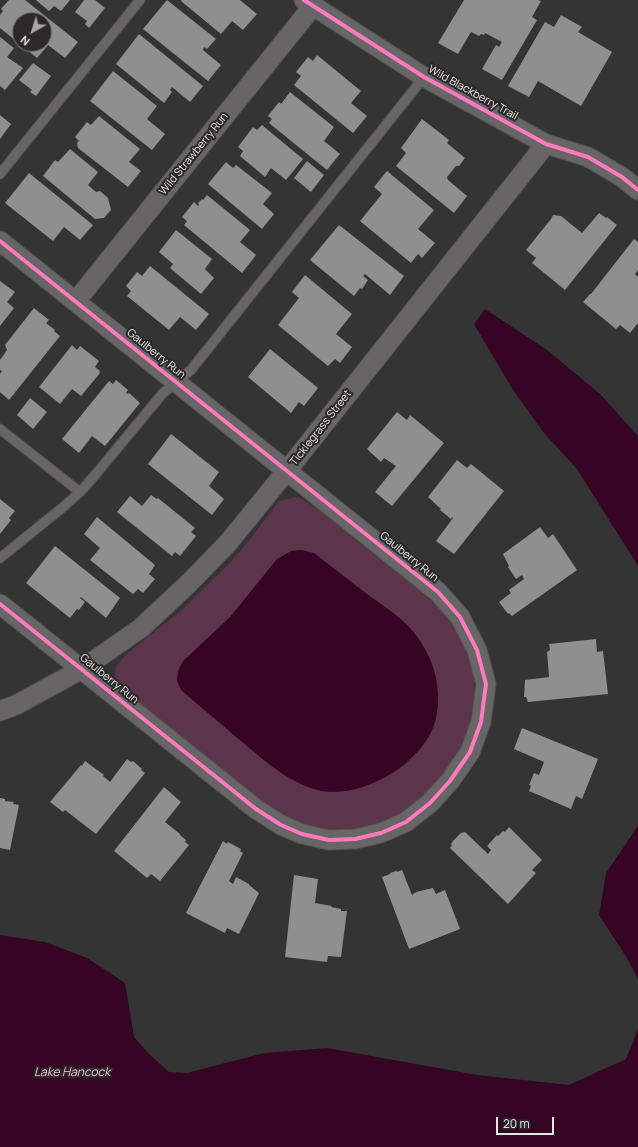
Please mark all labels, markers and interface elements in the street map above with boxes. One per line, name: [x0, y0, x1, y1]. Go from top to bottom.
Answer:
north arrow: [12, 12, 52, 52]
text: N: [17, 33, 33, 49]
street label: Wild Blackberry Trail: [426, 63, 520, 123]
street label: Wild Strawberry Run: [157, 110, 231, 198]
street label: Gaulberry Run: [124, 326, 188, 382]
street label: Ticklegrass Street: [287, 388, 355, 468]
street label: Gaulberry Run: [377, 529, 441, 585]
street label: Gaulberry Run: [77, 651, 141, 707]
water label: Lake Hancock: [34, 1066, 110, 1080]
scale bar: [498, 1109, 556, 1135]
text: 20 m: [503, 1115, 530, 1132]

